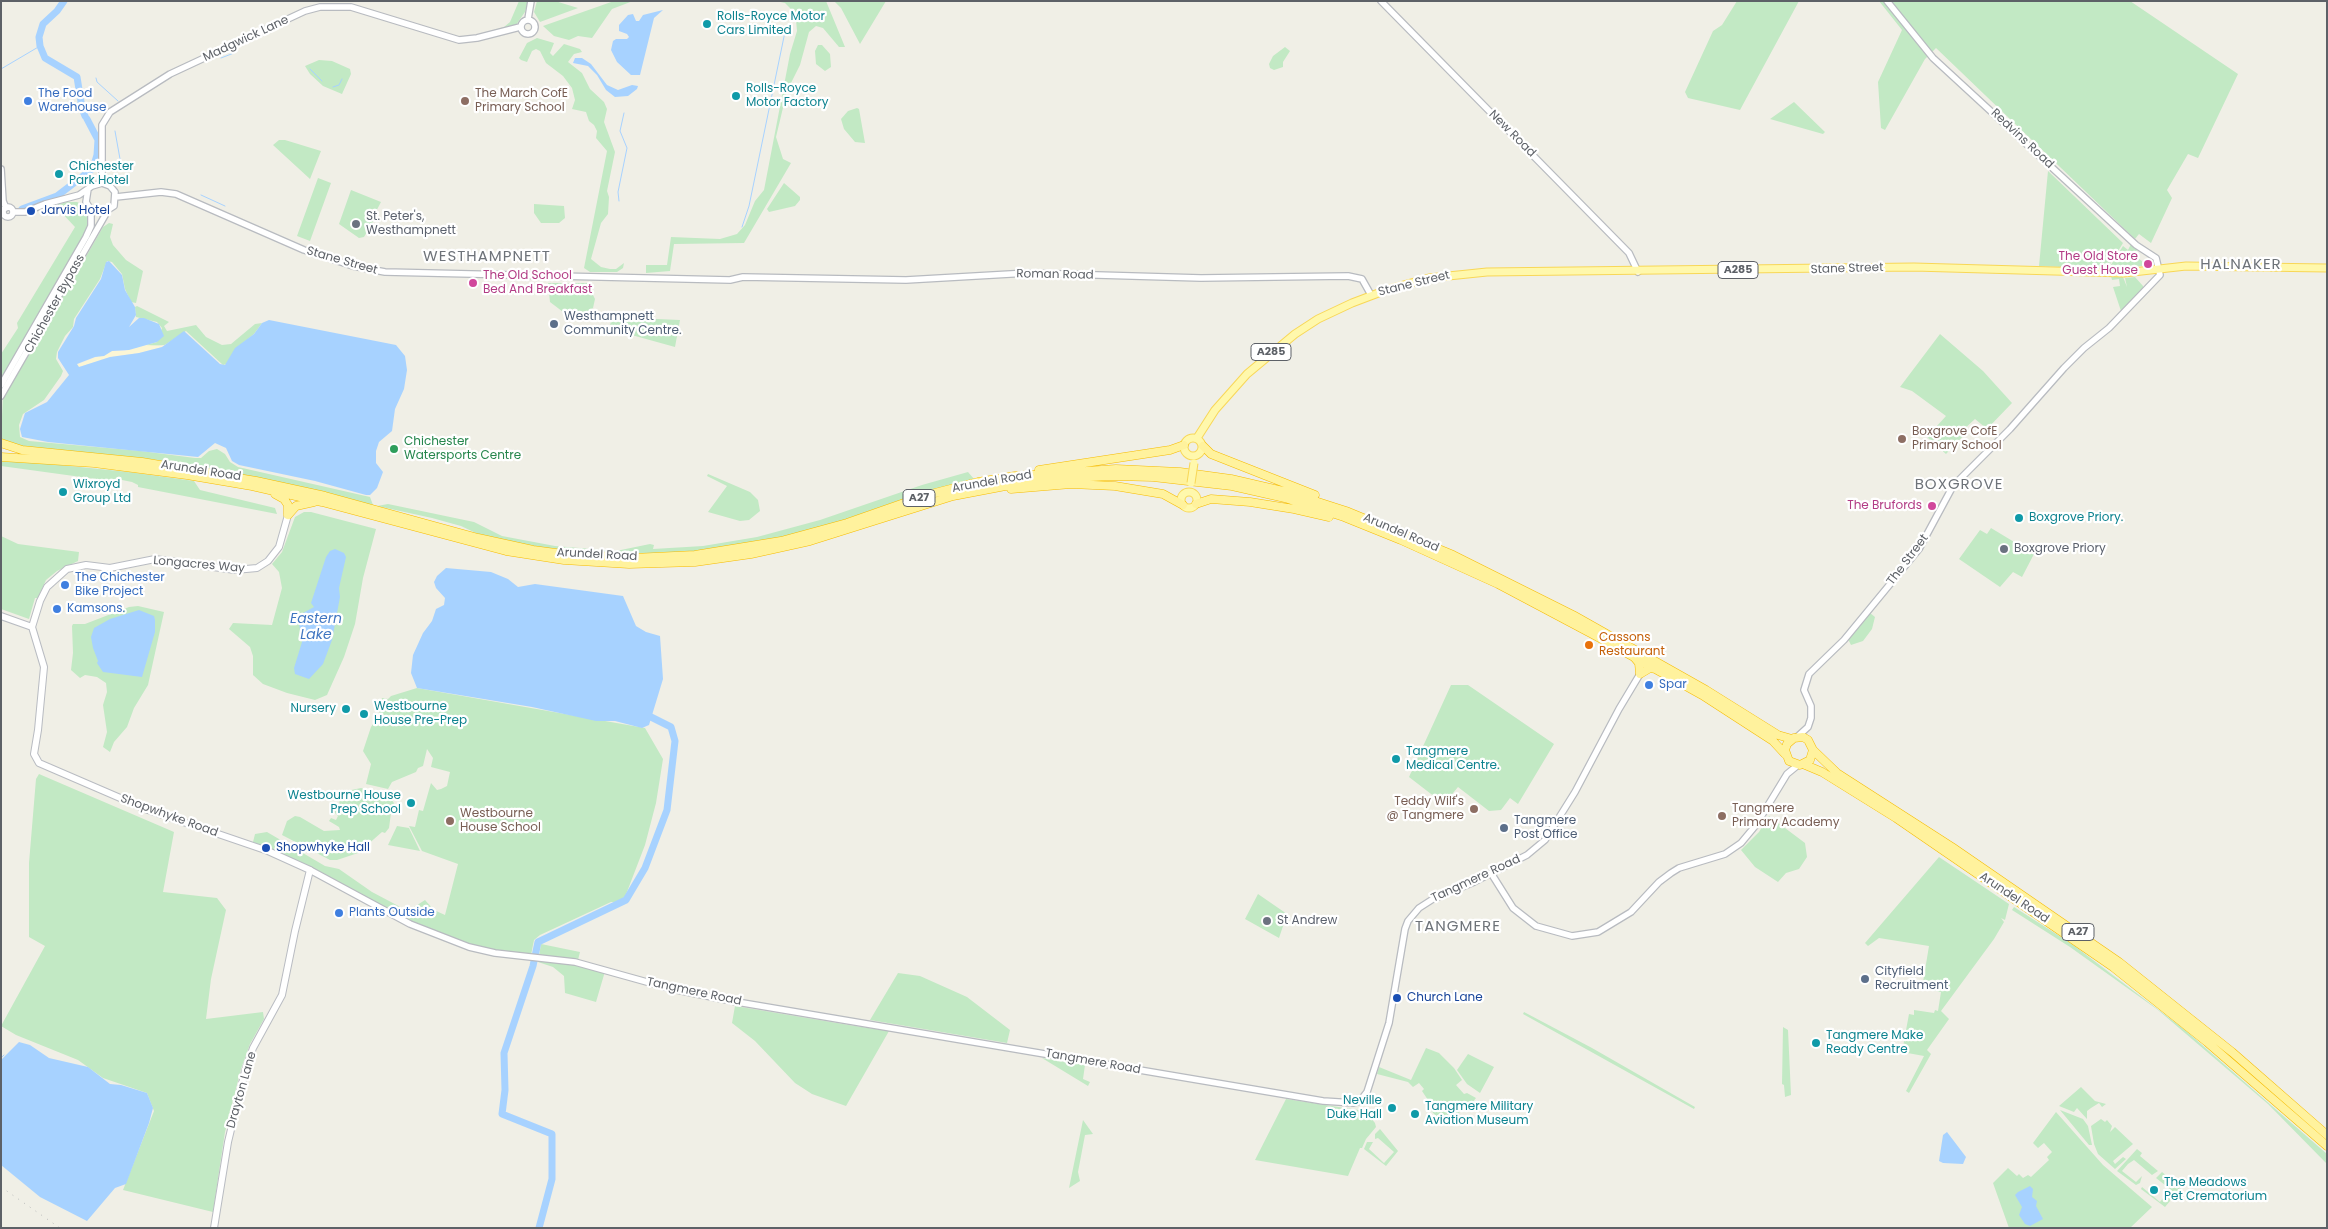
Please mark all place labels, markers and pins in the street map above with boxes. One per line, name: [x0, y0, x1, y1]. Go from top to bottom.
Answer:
place label: Rolls-Royce Motor Cars Limited: [717, 10, 825, 38]
marker: Rolls-Royce Motor Cars Limited: [701, 18, 713, 30]
place label: Rolls-Royce Motor Factory: [746, 82, 828, 110]
place label: The Food Warehouse: [38, 87, 106, 115]
place label: The March CofE Primary School: [475, 87, 568, 115]
marker: Rolls-Royce Motor Factory: [730, 90, 742, 102]
marker: The Food Warehouse: [22, 95, 34, 107]
marker: The March CofE Primary School: [459, 95, 471, 107]
place label: Chichester Park Hotel: [69, 160, 134, 188]
marker: Chichester Park Hotel: [53, 168, 65, 180]
place label: Jarvis Hotel: [41, 204, 110, 218]
marker: Jarvis Hotel: [25, 205, 37, 217]
place label: St. Peter's, Westhampnett: [366, 210, 456, 238]
marker: St. Peter's, Westhampnett: [350, 218, 362, 230]
place label: The Old Store Guest House: [2058, 250, 2138, 278]
marker: The Old Store Guest House: [2142, 258, 2154, 270]
place label: The Old School Bed And Breakfast: [483, 269, 592, 297]
marker: The Old School Bed And Breakfast: [467, 277, 479, 289]
place label: Westhampnett Community Centre.: [564, 310, 681, 338]
marker: Westhampnett Community Centre.: [548, 318, 560, 330]
place label: Boxgrove CofE Primary School: [1912, 425, 2002, 453]
marker: Boxgrove CofE Primary School: [1896, 433, 1908, 445]
place label: Chichester Watersports Centre: [404, 435, 521, 463]
marker: Chichester Watersports Centre: [388, 443, 400, 455]
place label: Wixroyd Group Ltd: [73, 478, 131, 506]
marker: Wixroyd Group Ltd: [57, 486, 69, 498]
place label: The Brufords: [1847, 499, 1922, 513]
marker: The Brufords: [1926, 500, 1938, 512]
place label: Boxgrove Priory.: [2029, 511, 2123, 525]
marker: Boxgrove Priory.: [2013, 512, 2025, 524]
place label: Boxgrove Priory: [2014, 542, 2106, 556]
marker: Boxgrove Priory: [1998, 543, 2010, 555]
place label: The Chichester Bike Project: [75, 571, 165, 599]
marker: The Chichester Bike Project: [59, 579, 71, 591]
place label: Kamsons.: [67, 602, 125, 616]
marker: Kamsons.: [51, 603, 63, 615]
place label: Cassons Restaurant: [1599, 631, 1665, 659]
marker: Cassons Restaurant: [1583, 639, 1595, 651]
place label: Spar: [1659, 678, 1687, 692]
marker: Spar: [1643, 679, 1655, 691]
place label: Westbourne House Pre-Prep: [374, 700, 467, 728]
place label: Nursery: [290, 702, 336, 716]
marker: Nursery: [340, 703, 352, 715]
marker: Westbourne House Pre-Prep: [358, 708, 370, 720]
place label: Tangmere Medical Centre.: [1406, 745, 1500, 773]
marker: Tangmere Medical Centre.: [1390, 753, 1402, 765]
place label: Westbourne House Prep School: [288, 789, 401, 817]
place label: Teddy Wilf's @ Tangmere: [1387, 795, 1464, 823]
marker: Westbourne House Prep School: [405, 797, 417, 809]
place label: Tangmere Primary Academy: [1732, 802, 1839, 830]
marker: Teddy Wilf's @ Tangmere: [1468, 803, 1480, 815]
place label: Westbourne House School: [460, 807, 541, 835]
marker: Tangmere Primary Academy: [1716, 810, 1728, 822]
place label: Tangmere Post Office: [1514, 814, 1577, 842]
marker: Westbourne House School: [444, 815, 456, 827]
marker: Tangmere Post Office: [1498, 822, 1510, 834]
place label: Shopwhyke Hall: [276, 841, 370, 855]
marker: Shopwhyke Hall: [260, 842, 272, 854]
place label: Plants Outside: [349, 906, 435, 920]
marker: Plants Outside: [333, 907, 345, 919]
place label: St Andrew: [1277, 914, 1337, 928]
marker: St Andrew: [1261, 915, 1273, 927]
place label: Cityfield Recruitment: [1875, 965, 1948, 993]
marker: Cityfield Recruitment: [1859, 973, 1871, 985]
place label: Church Lane: [1407, 991, 1483, 1005]
marker: Church Lane: [1391, 992, 1403, 1004]
place label: Tangmere Make Ready Centre: [1826, 1029, 1923, 1057]
marker: Tangmere Make Ready Centre: [1810, 1037, 1822, 1049]
place label: Neville Duke Hall: [1327, 1094, 1382, 1122]
place label: Tangmere Military Aviation Museum: [1425, 1100, 1533, 1128]
marker: Neville Duke Hall: [1386, 1102, 1398, 1114]
marker: Tangmere Military Aviation Museum: [1409, 1108, 1421, 1120]
place label: The Meadows Pet Crematorium: [2164, 1176, 2267, 1204]
marker: The Meadows Pet Crematorium: [2148, 1184, 2160, 1196]

